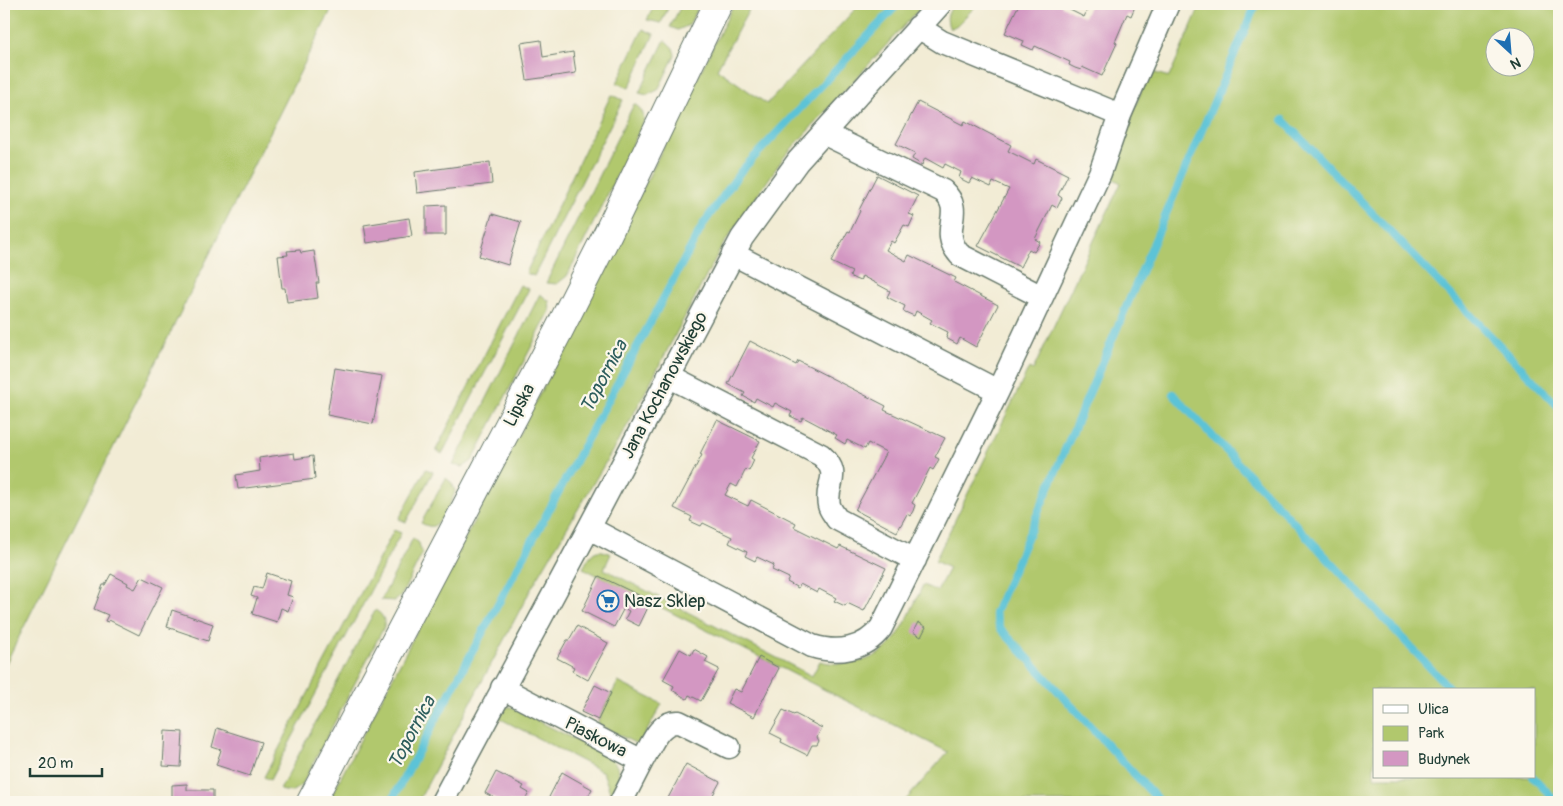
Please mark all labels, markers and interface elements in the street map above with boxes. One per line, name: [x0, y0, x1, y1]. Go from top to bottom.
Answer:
north arrow: [1486, 28, 1536, 78]
text: N: [1507, 54, 1523, 73]
street label: Jana Kochanowskiego: [616, 307, 713, 463]
water label: Topornica: [575, 335, 633, 417]
street label: Lipska: [499, 380, 540, 431]
supermarket icon: Nasz Sklep: [596, 589, 620, 613]
place label: Nasz Sklep: [624, 590, 706, 613]
legend: [1373, 688, 1536, 778]
water label: Topornica: [383, 691, 441, 773]
text: Ulica: [1418, 700, 1449, 719]
street label: Piaskowa: [561, 712, 631, 763]
text: Park: [1418, 724, 1445, 743]
scale bar: [30, 746, 102, 778]
text: Budynek: [1418, 750, 1471, 769]
text: 20 m: [38, 754, 73, 773]

